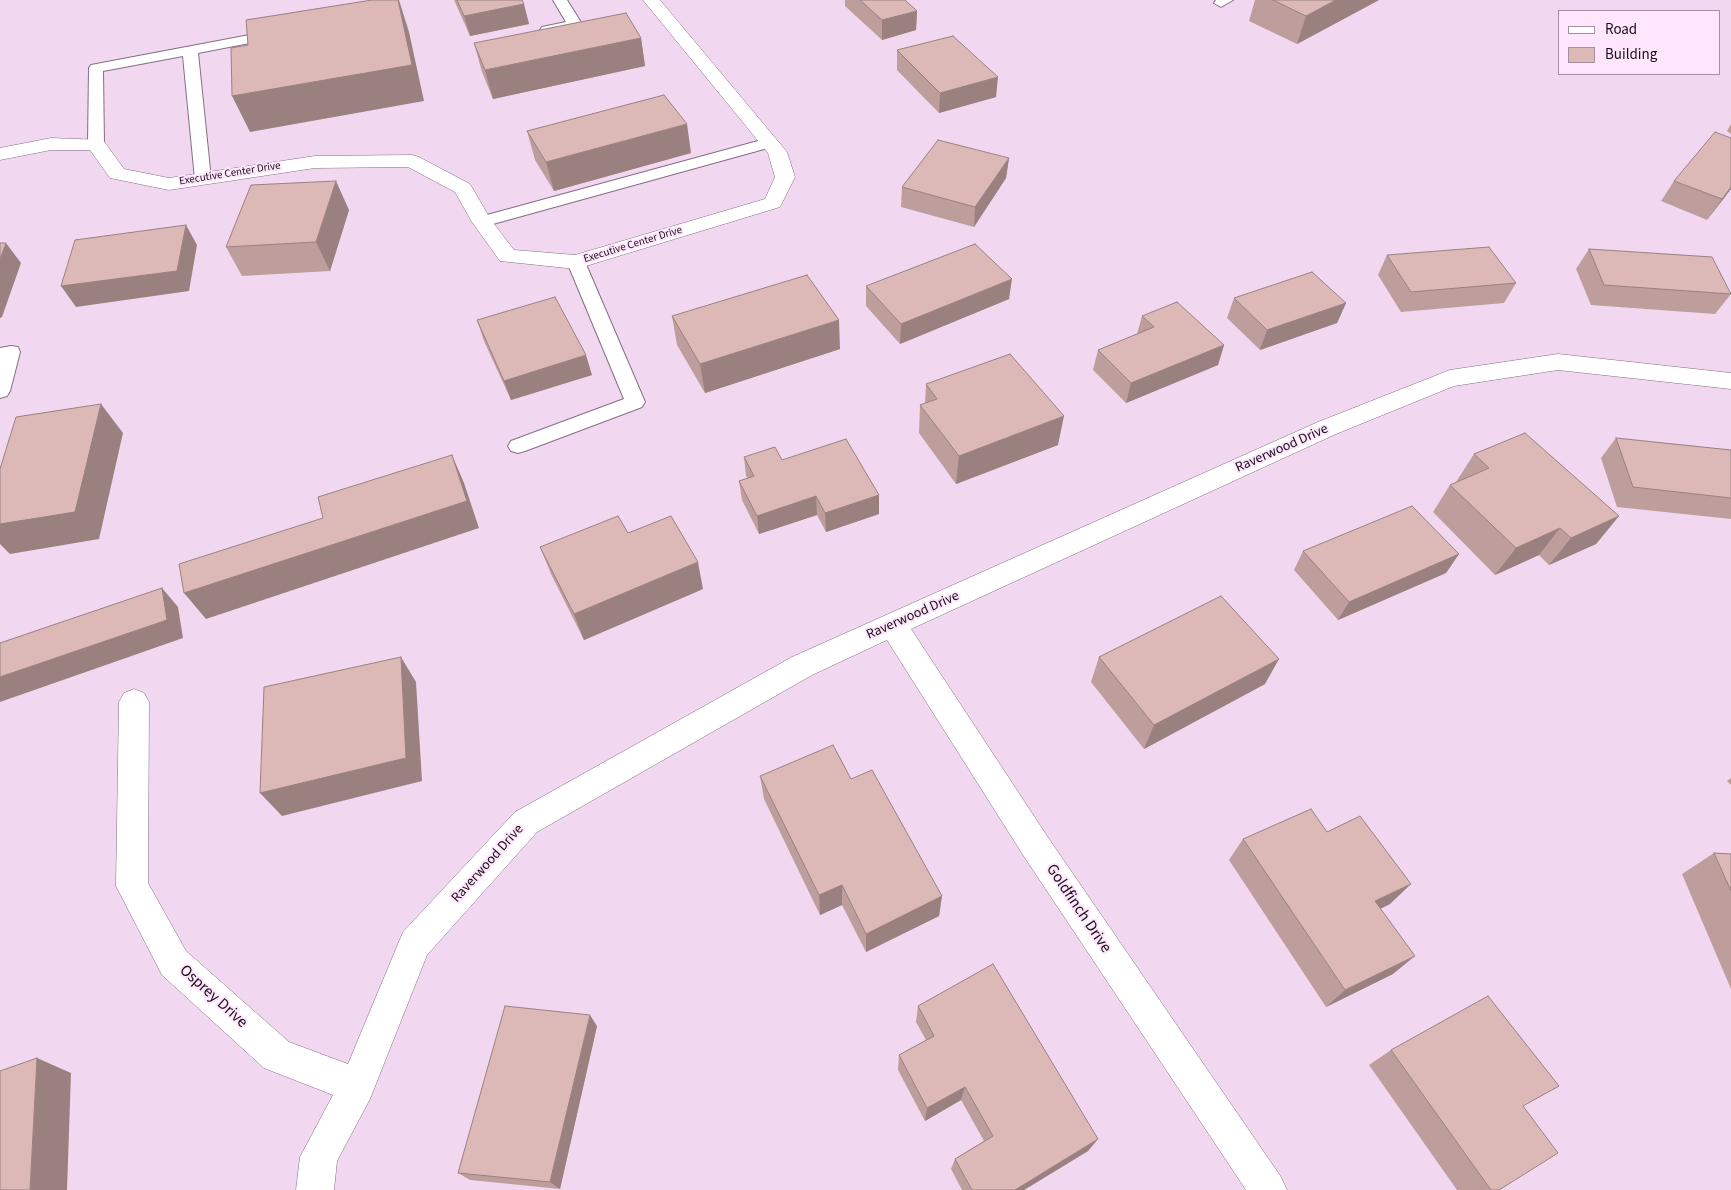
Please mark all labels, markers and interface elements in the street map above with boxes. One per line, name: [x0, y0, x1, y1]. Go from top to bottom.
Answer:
legend: [1558, 10, 1721, 75]
text: Road: [1605, 19, 1637, 40]
text: Building: [1605, 44, 1657, 65]
street label: Executive Center Drive: [178, 159, 282, 189]
street label: Executive Center Drive: [582, 224, 684, 266]
street label: Raverwood Drive: [1233, 421, 1331, 477]
street label: Raverwood Drive: [864, 588, 962, 644]
street label: Raverwood Drive: [448, 821, 528, 907]
street label: Goldfinch Drive: [1041, 861, 1115, 957]
street label: Osprey Drive: [175, 961, 251, 1033]

